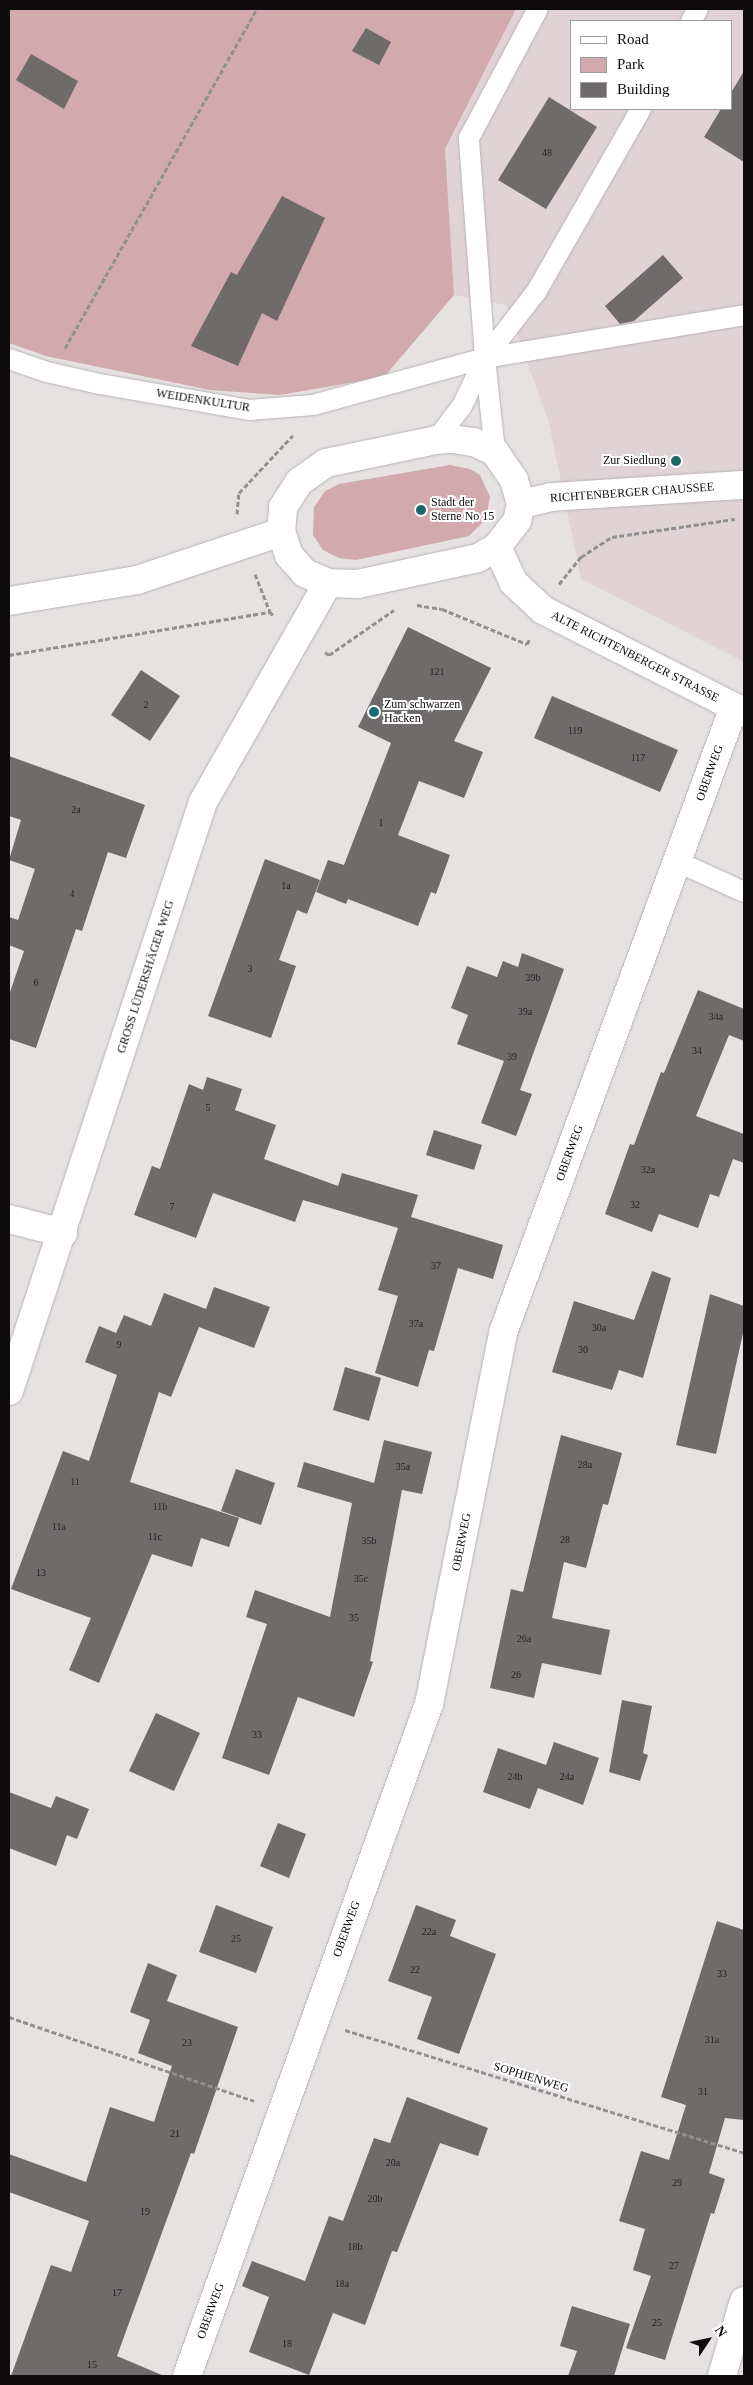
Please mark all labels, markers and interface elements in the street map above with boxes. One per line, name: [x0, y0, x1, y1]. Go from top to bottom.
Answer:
legend: [570, 20, 733, 110]
text: Road: [617, 31, 649, 47]
text: Park: [617, 56, 645, 72]
text: Building: [617, 81, 670, 97]
house number: 48: [542, 147, 552, 159]
street label: WEIDENKULTUR: [155, 386, 251, 416]
place label: Zur Siedlung: [603, 454, 666, 468]
marker: Zur Siedlung: [670, 455, 682, 467]
street label: RICHTENBERGER CHAUSSEE: [550, 480, 714, 506]
place label: Stadt der Sterne No 15: [431, 496, 494, 524]
marker: Stadt der Sterne No 15: [415, 504, 427, 516]
street label: ALTE RICHTENBERGER STRASSE: [549, 608, 721, 706]
house number: 121: [430, 666, 444, 678]
place label: Zum schwarzen Hacken: [384, 698, 460, 726]
house number: 2: [144, 699, 148, 711]
marker: Zum schwarzen Hacken: [368, 706, 380, 718]
house number: 119: [568, 725, 582, 737]
street label: OBERWEG: [693, 743, 727, 803]
house number: 117: [631, 752, 645, 764]
house number: 2a: [71, 804, 81, 816]
house number: 1: [378, 817, 384, 829]
house number: 1a: [281, 880, 291, 892]
house number: 4: [70, 888, 74, 900]
street label: GROSS LÜDERSHÄGER WEG: [114, 899, 178, 1055]
house number: 3: [248, 963, 252, 975]
house number: 39b: [526, 972, 540, 984]
house number: 6: [34, 977, 38, 989]
house number: 39a: [518, 1006, 532, 1018]
house number: 34a: [709, 1011, 723, 1023]
house number: 34: [692, 1045, 702, 1057]
house number: 39: [507, 1051, 517, 1063]
house number: 5: [206, 1102, 210, 1114]
street label: OBERWEG: [553, 1123, 587, 1183]
house number: 32a: [641, 1164, 655, 1176]
house number: 32: [630, 1199, 640, 1211]
house number: 7: [170, 1201, 174, 1213]
house number: 37: [431, 1260, 441, 1272]
house number: 37a: [409, 1318, 423, 1330]
house number: 30a: [592, 1322, 606, 1334]
house number: 9: [116, 1339, 122, 1351]
house number: 30: [578, 1344, 588, 1356]
house number: 28a: [578, 1459, 592, 1471]
house number: 35a: [396, 1461, 410, 1473]
house number: 11: [70, 1476, 80, 1488]
house number: 11b: [153, 1501, 167, 1513]
street label: OBERWEG: [449, 1512, 475, 1572]
house number: 11a: [52, 1521, 66, 1533]
house number: 11c: [148, 1531, 162, 1543]
house number: 28: [560, 1534, 570, 1546]
house number: 35b: [362, 1535, 376, 1547]
house number: 13: [36, 1567, 46, 1579]
house number: 35c: [354, 1573, 368, 1585]
house number: 35: [349, 1612, 359, 1624]
house number: 26a: [517, 1633, 531, 1645]
house number: 26: [511, 1669, 521, 1681]
house number: 33: [252, 1729, 262, 1741]
house number: 24b: [508, 1771, 522, 1783]
house number: 24a: [560, 1771, 574, 1783]
street label: OBERWEG: [330, 1899, 364, 1959]
house number: 22a: [422, 1926, 436, 1938]
house number: 25: [231, 1933, 241, 1945]
house number: 22: [410, 1964, 420, 1976]
house number: 33: [717, 1968, 727, 1980]
house number: 31a: [705, 2034, 719, 2046]
house number: 23: [182, 2037, 192, 2049]
street label: SOPHIENWEG: [492, 2060, 570, 2096]
house number: 31: [698, 2086, 708, 2098]
house number: 21: [170, 2128, 180, 2140]
house number: 20a: [386, 2157, 400, 2169]
house number: 29: [672, 2177, 682, 2189]
house number: 20b: [368, 2193, 382, 2205]
house number: 19: [140, 2206, 150, 2218]
house number: 18b: [348, 2241, 362, 2253]
house number: 27: [669, 2260, 679, 2272]
house number: 18a: [335, 2278, 349, 2290]
street label: OBERWEG: [194, 2281, 228, 2341]
house number: 17: [112, 2287, 122, 2299]
north arrow: [683, 2315, 733, 2365]
house number: 25: [652, 2317, 662, 2329]
text: N: [712, 2323, 730, 2340]
house number: 18: [282, 2338, 292, 2350]
house number: 15: [87, 2359, 97, 2371]

